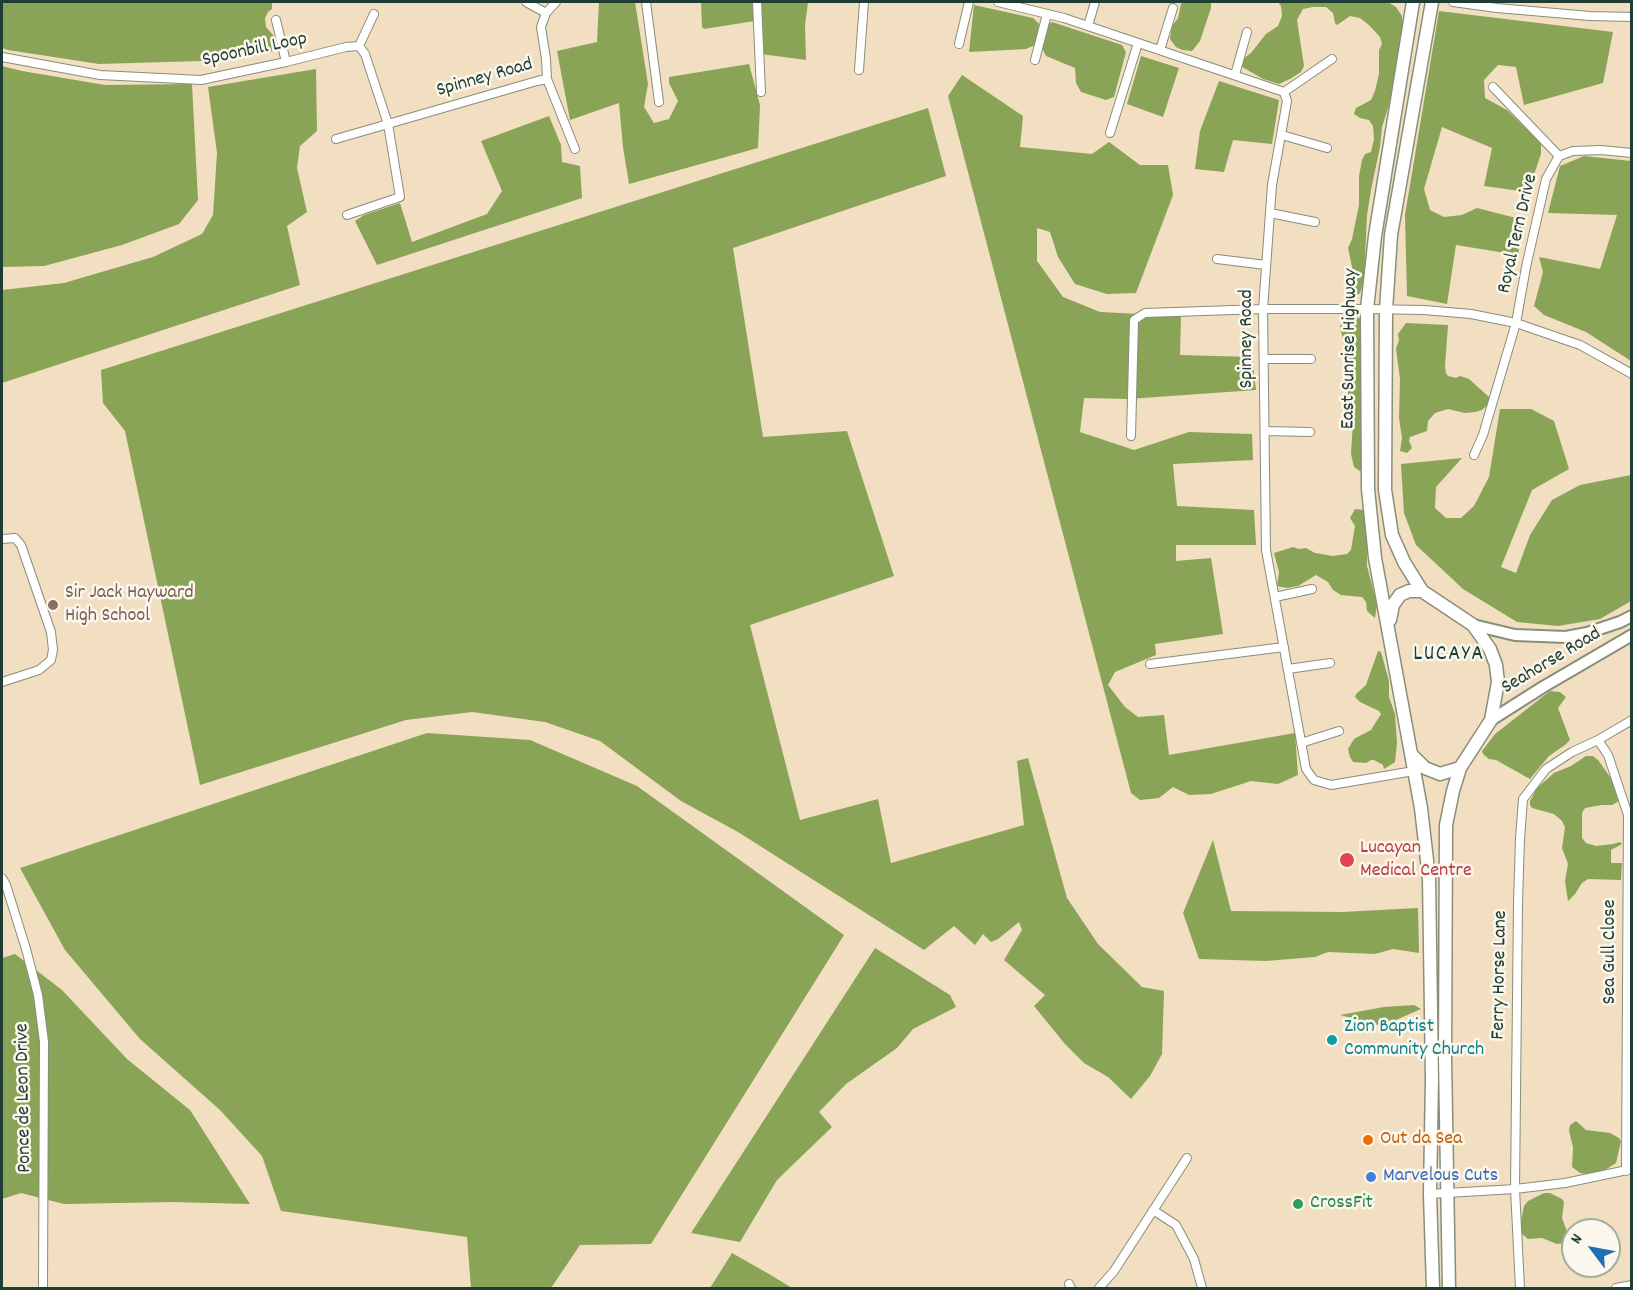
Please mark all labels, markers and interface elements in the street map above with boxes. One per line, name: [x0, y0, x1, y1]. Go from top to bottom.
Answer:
street label: Spoonbill Loop: [200, 28, 310, 74]
street label: Spinney Road: [434, 54, 536, 104]
street label: Royal Tern Drive: [1494, 172, 1544, 296]
street label: East Sunrise Highway: [1338, 269, 1364, 429]
street label: Spinney Road: [1236, 289, 1260, 389]
place label: Sir Jack Hayward High School: [65, 582, 194, 629]
marker: Sir Jack Hayward High School: [46, 598, 60, 612]
street label: Seahorse Road: [1498, 623, 1606, 701]
district label: LUCAYA: [1413, 643, 1485, 669]
place label: Lucayan Medical Centre: [1360, 837, 1472, 884]
marker: Lucayan Medical Centre: [1338, 851, 1356, 869]
street label: Sea Gull Close: [1599, 899, 1623, 1005]
street label: Ferry Horse Lane: [1488, 910, 1514, 1040]
place label: Zion Baptist Community Church: [1344, 1016, 1484, 1063]
street label: Ponce de Leon Drive: [12, 1023, 38, 1173]
marker: Zion Baptist Community Church: [1325, 1033, 1339, 1047]
place label: Out da Sea: [1380, 1128, 1462, 1152]
marker: Out da Sea: [1361, 1133, 1375, 1147]
place label: Marvelous Cuts: [1383, 1165, 1498, 1189]
marker: Marvelous Cuts: [1364, 1170, 1378, 1184]
place label: CrossFit: [1310, 1192, 1373, 1216]
marker: CrossFit: [1291, 1197, 1305, 1211]
north arrow: [1561, 1218, 1621, 1278]
text: N: [1565, 1230, 1589, 1249]

